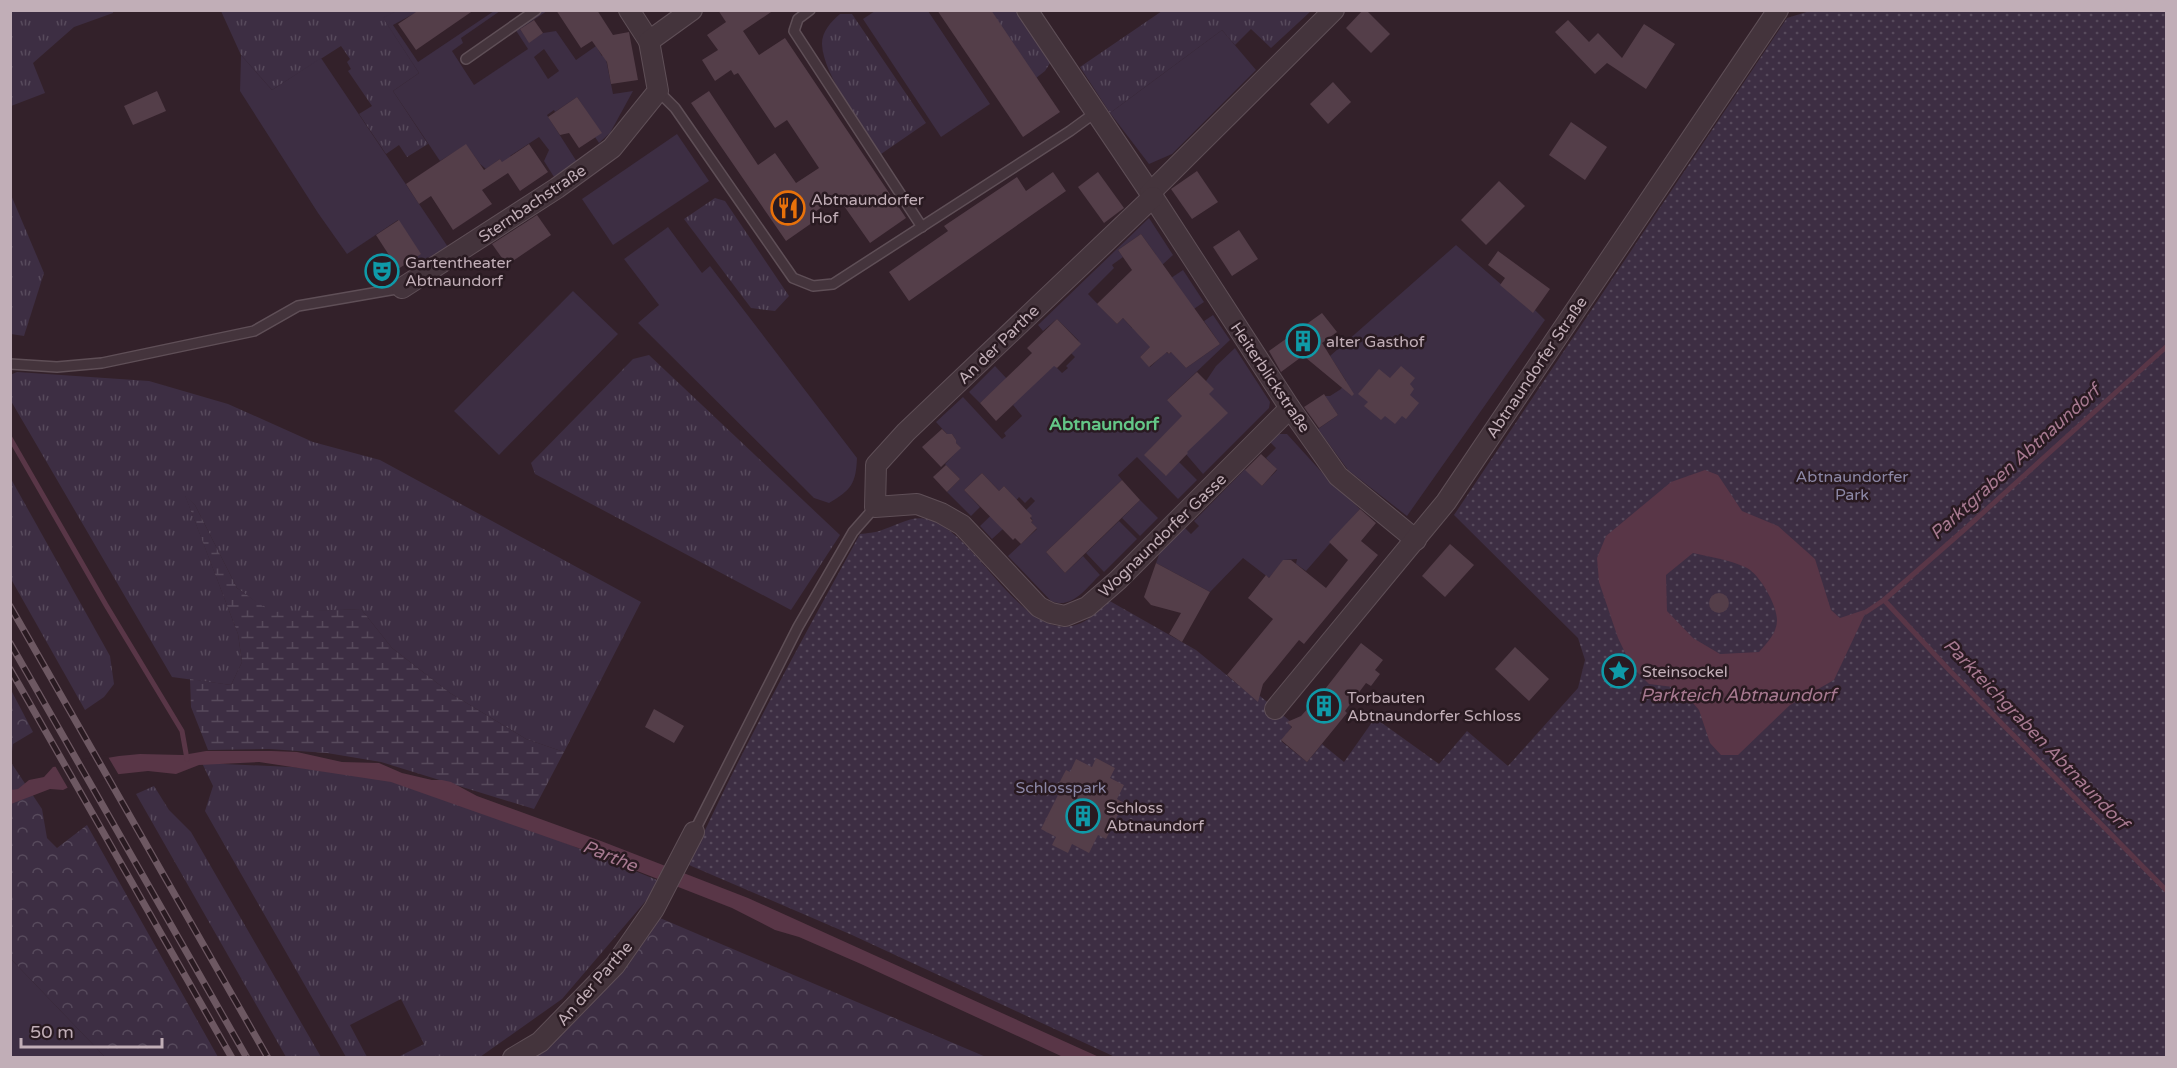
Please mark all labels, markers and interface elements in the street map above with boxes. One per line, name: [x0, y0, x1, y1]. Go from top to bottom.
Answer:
street label: Sternbachstraße: [475, 160, 590, 247]
restaurant icon: Abtnaundorfer Hof: [770, 190, 806, 226]
place label: Abtnaundorfer Hof: [811, 190, 925, 228]
theatre icon: Gartentheater Abtnaundorf: [364, 253, 400, 289]
place label: Gartentheater Abtnaundorf: [405, 253, 513, 291]
street label: Abtnaundorfer Straße: [1482, 293, 1592, 442]
street label: An der Parthe: [954, 301, 1044, 389]
street label: Heiterblickstraße: [1226, 319, 1315, 437]
building icon: alter Gasthof: [1285, 323, 1321, 359]
place label: alter Gasthof: [1326, 332, 1426, 352]
water label: Parktgraben Abtnaundorf: [1925, 378, 2107, 544]
district label: Abtnaundorf: [1049, 413, 1160, 435]
park label: Abtnaundorfer Park: [1796, 467, 1909, 505]
street label: Wognaundorfer Gasse: [1095, 470, 1231, 602]
water label: Parkteichgraben Abtnaundorf: [1939, 634, 2135, 836]
place icon: Steinsockel: [1601, 653, 1637, 689]
place label: Steinsockel: [1642, 662, 1728, 682]
water label: Parkteich Abtnaundorf: [1640, 684, 1839, 706]
building icon: Torbauten Abtnaundorfer Schloss: [1306, 688, 1342, 724]
place label: Torbauten Abtnaundorfer Schloss: [1347, 688, 1521, 726]
park label: Schlosspark: [1015, 778, 1107, 798]
building icon: Schloss Abtnaundorf: [1065, 798, 1101, 834]
place label: Schloss Abtnaundorf: [1106, 798, 1205, 836]
water label: Parthe: [580, 835, 641, 877]
street label: An der Parthe: [553, 937, 637, 1030]
scale bar: [21, 1011, 162, 1049]
text: 50 m: [30, 1021, 74, 1043]

